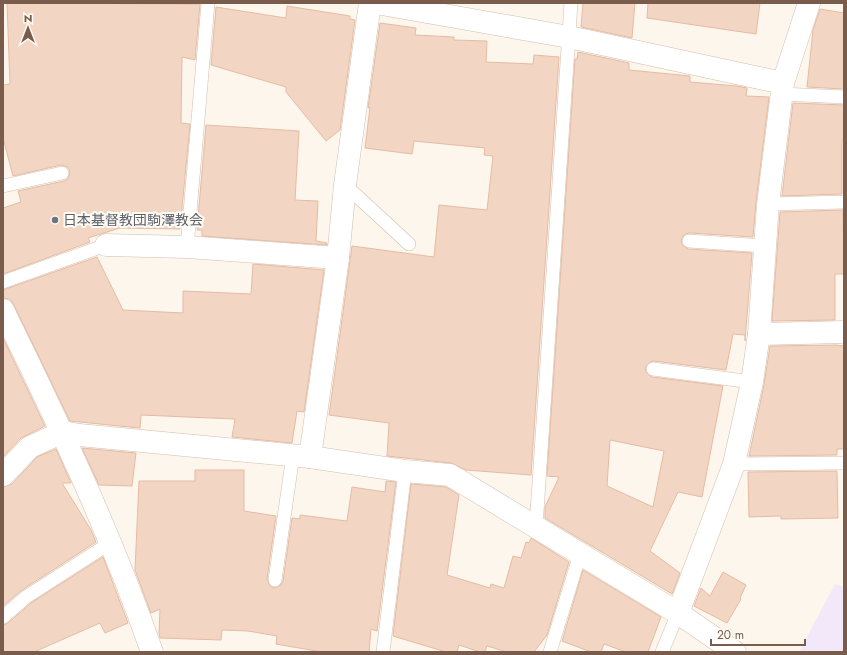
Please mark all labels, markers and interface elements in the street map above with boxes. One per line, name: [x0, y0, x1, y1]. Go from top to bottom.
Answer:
north arrow: [8, 8, 48, 48]
text: N: [24, 10, 32, 26]
place label: 日本基督教団駒澤教会: [63, 210, 203, 230]
marker: 日本基督教団駒澤教会: [50, 215, 60, 225]
scale bar: [711, 621, 805, 647]
text: 20 m: [717, 626, 744, 644]

